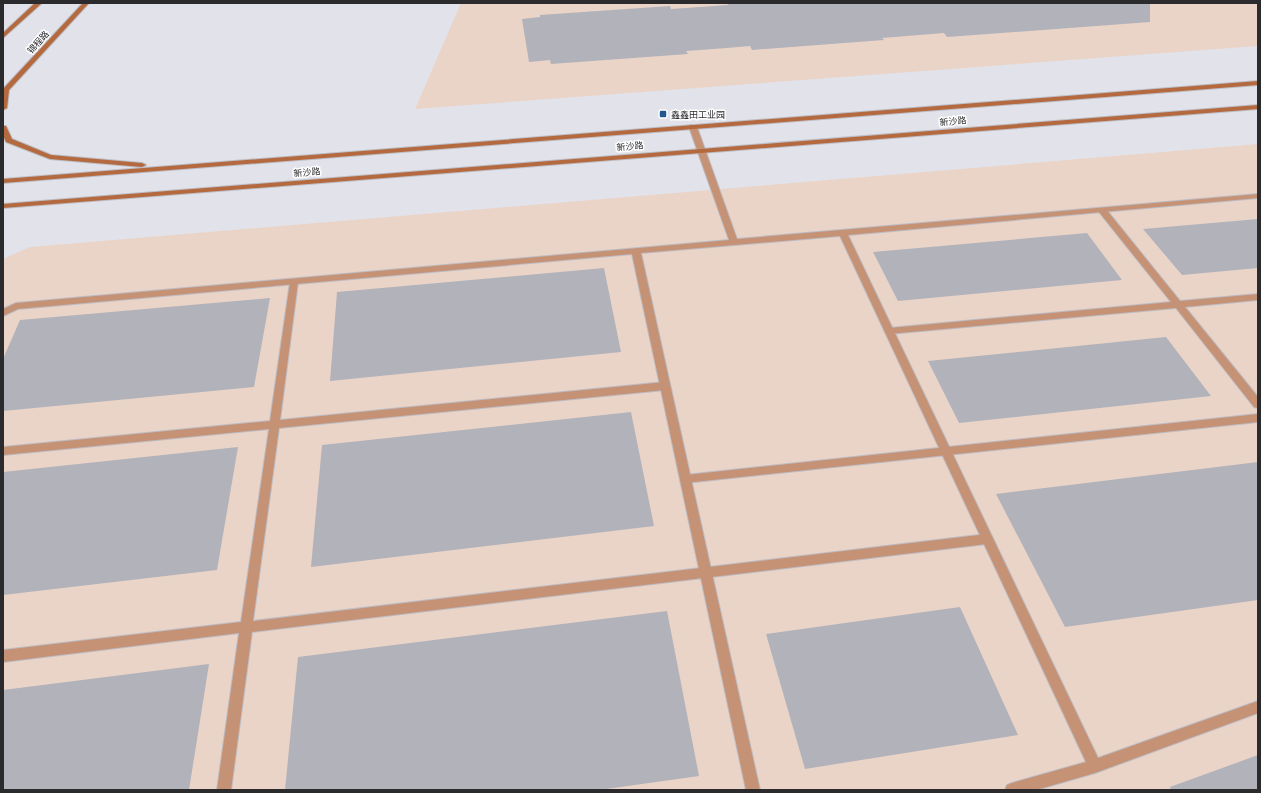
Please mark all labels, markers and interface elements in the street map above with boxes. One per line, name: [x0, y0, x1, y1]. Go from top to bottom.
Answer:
street label: 锦程路: [25, 28, 51, 56]
marker: 鑫鑫田工业园: [658, 109, 668, 119]
place label: 鑫鑫田工业园: [671, 109, 725, 120]
street label: 新沙路: [939, 114, 967, 128]
street label: 新沙路: [616, 139, 644, 153]
street label: 新沙路: [293, 165, 321, 179]

